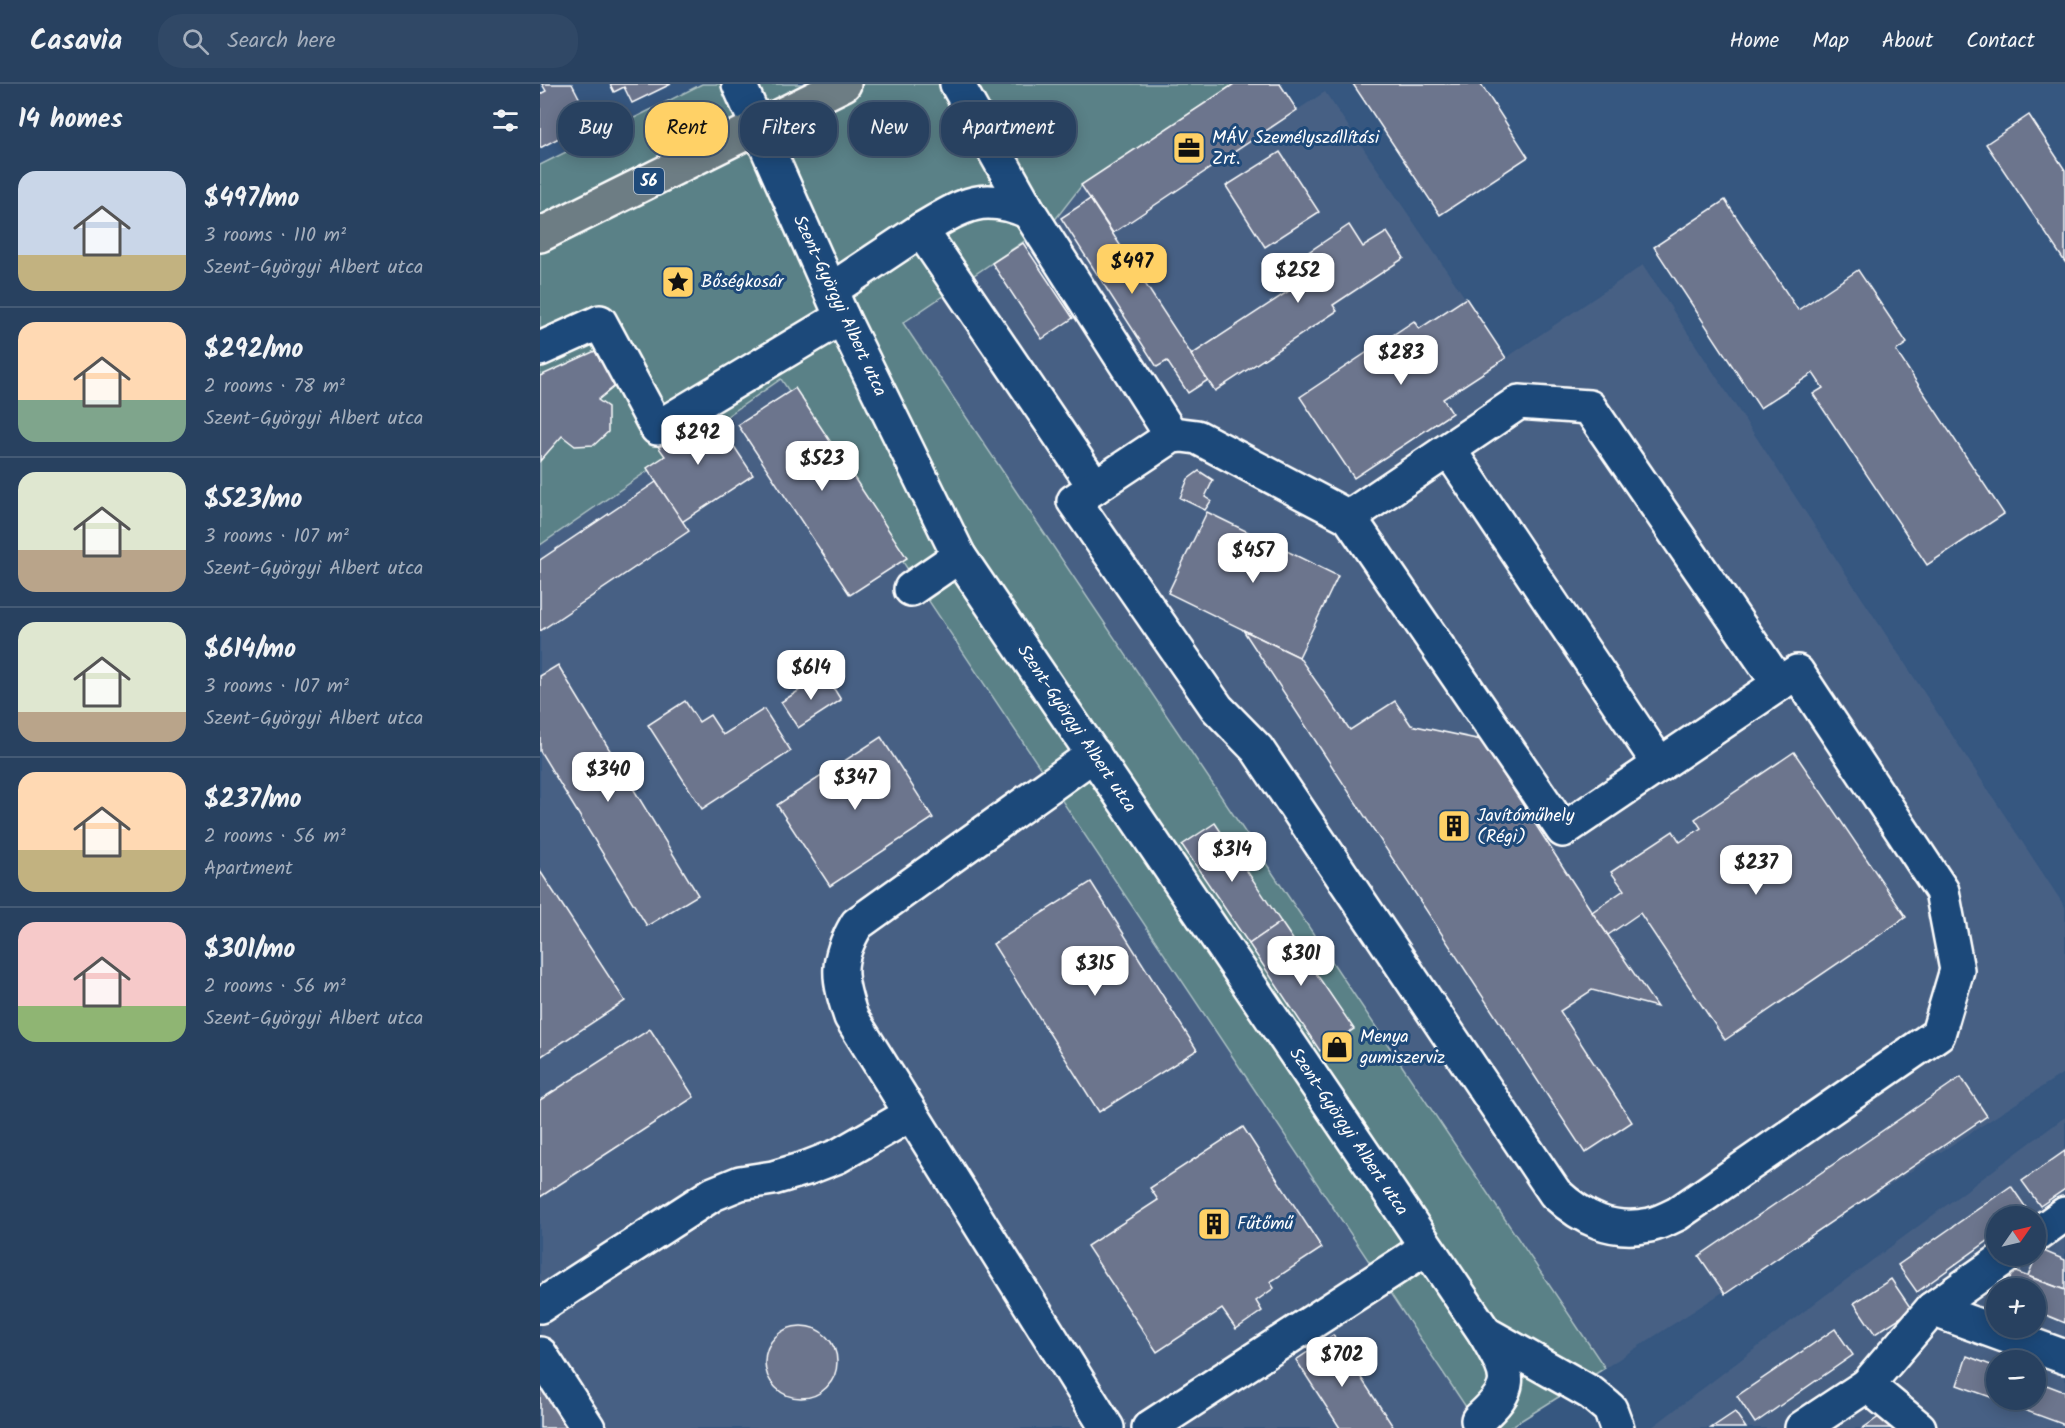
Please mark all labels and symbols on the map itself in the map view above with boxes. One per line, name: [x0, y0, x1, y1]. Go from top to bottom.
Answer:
place label: MÁV Személyszállítási Zrt.: [1212, 124, 1380, 174]
office icon: MÁV Személyszállítási Zrt.: [1171, 130, 1207, 166]
road number: 56: [634, 168, 664, 194]
street label: Szent-Györgyi Albert utca: [784, 210, 894, 402]
pin: $497: [1096, 244, 1168, 295]
pin: $252: [1262, 253, 1334, 304]
place icon: Bőségkosár: [660, 264, 696, 300]
place label: Bőségkosár: [701, 268, 784, 297]
pin: $283: [1365, 335, 1437, 386]
pin: $292: [662, 415, 734, 466]
pin: $523: [786, 441, 858, 492]
pin: $457: [1217, 533, 1289, 584]
street label: Szent-Györgyi Albert utca: [1009, 639, 1143, 819]
pin: $614: [775, 650, 847, 701]
pin: $340: [572, 752, 644, 803]
pin: $347: [819, 760, 891, 811]
place label: Javítóműhely (Régi): [1477, 802, 1575, 852]
building icon: Javítóműhely (Régi): [1436, 808, 1472, 844]
pin: $314: [1196, 832, 1268, 883]
pin: $237: [1720, 845, 1792, 896]
pin: $301: [1265, 936, 1337, 987]
pin: $315: [1059, 946, 1131, 997]
place label: Menya gumiszerviz: [1359, 1023, 1445, 1073]
shop icon: Menya gumiszerviz: [1319, 1029, 1355, 1065]
street label: Szent-Györgyi Albert utca: [1281, 1042, 1415, 1222]
building icon: Fűtőmű: [1196, 1206, 1232, 1242]
north arrow: [1986, 1206, 2046, 1266]
place label: Fűtőmű: [1237, 1210, 1294, 1239]
pin: $702: [1306, 1337, 1378, 1388]

